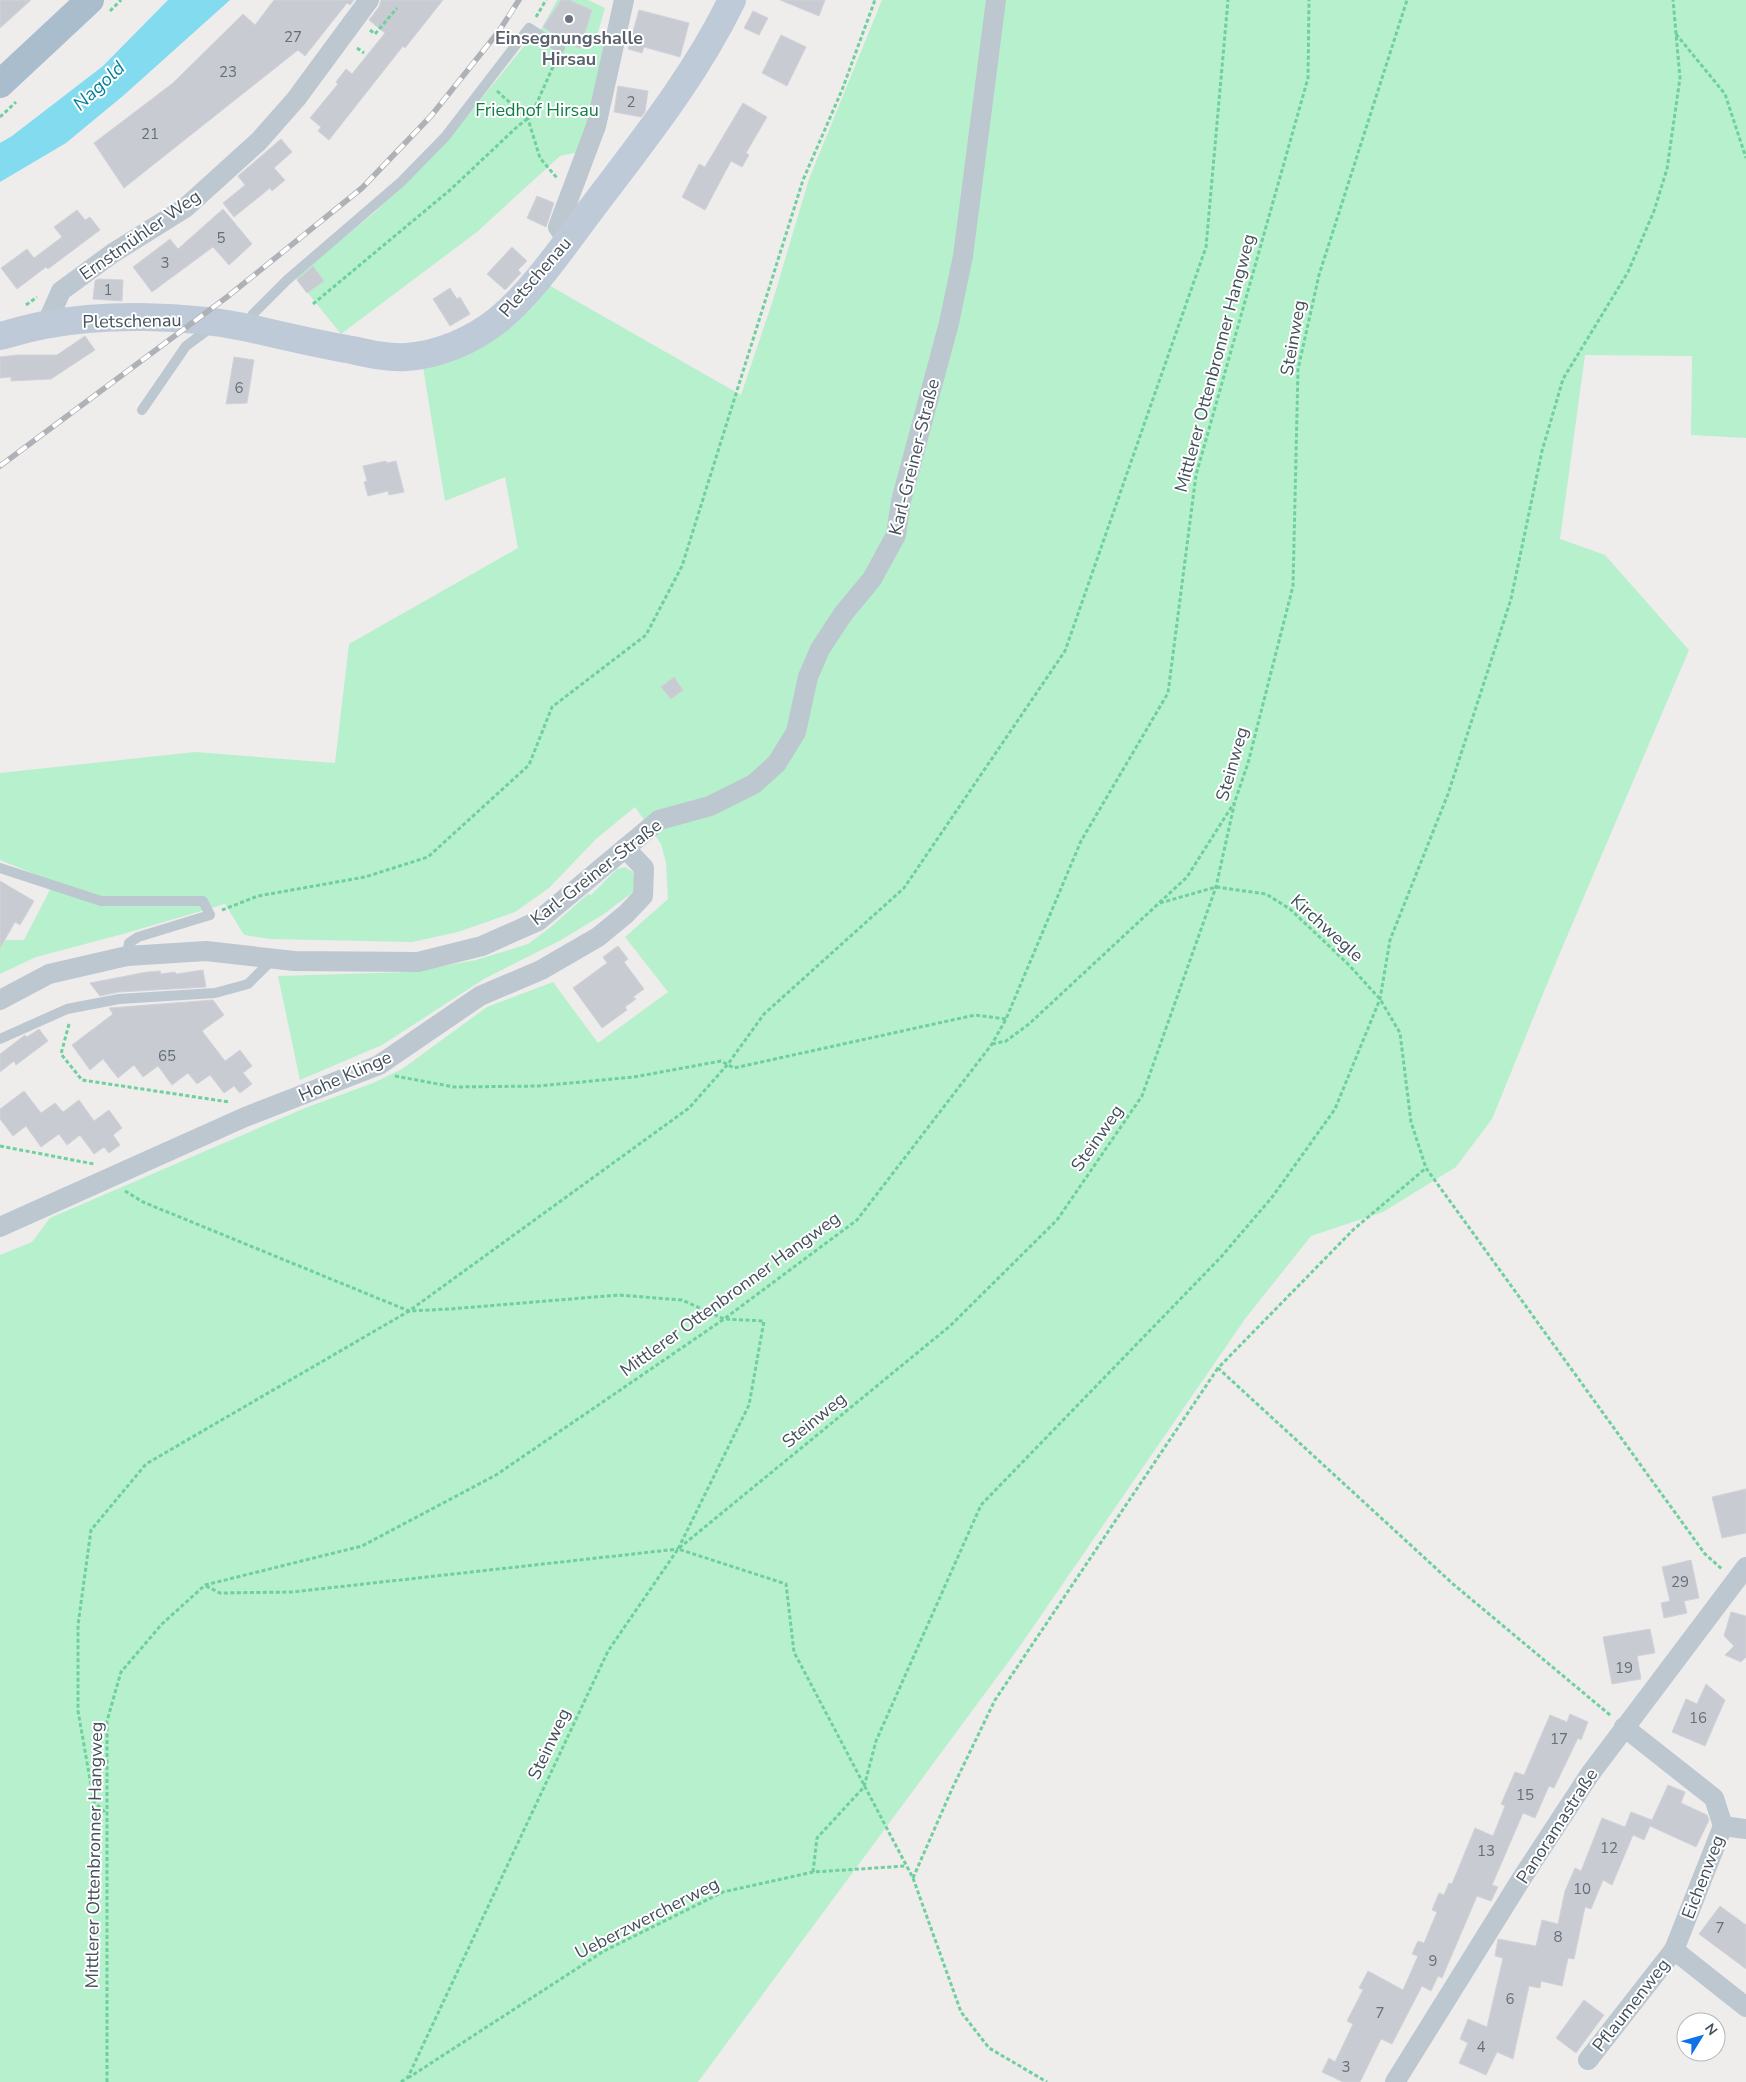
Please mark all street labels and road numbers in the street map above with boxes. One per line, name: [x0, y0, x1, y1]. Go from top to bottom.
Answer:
street label: Ernstmühler Weg: [75, 184, 205, 286]
street label: Mittlerer Ottenbronner Hangweg: [1169, 231, 1261, 495]
street label: Pletschenau: [493, 232, 577, 322]
street label: Steinweg: [1275, 298, 1311, 378]
street label: Pletschenau: [82, 308, 182, 334]
street label: Karl-Greiner-Straße: [883, 376, 945, 538]
street label: Steinweg: [1210, 724, 1254, 804]
street label: Karl-Greiner-Straße: [525, 813, 667, 931]
street label: Kirchwegle: [1285, 889, 1369, 967]
street label: Hohe Klinge: [295, 1045, 395, 1107]
street label: Steinweg: [1065, 1100, 1129, 1176]
street label: Mittlerer Ottenbronner Hangweg: [615, 1206, 845, 1382]
street label: Steinweg: [777, 1387, 851, 1453]
street label: Steinweg: [522, 1704, 576, 1784]
street label: Mittlerer Ottenbronner Hangweg: [80, 1721, 108, 1989]
street label: Panoramastraße: [1511, 1764, 1603, 1888]
street label: Eichenweg: [1676, 1832, 1730, 1922]
street label: Ueberzwercherweg: [571, 1871, 723, 1965]
street label: Pflaumenweg: [1587, 1953, 1675, 2057]

